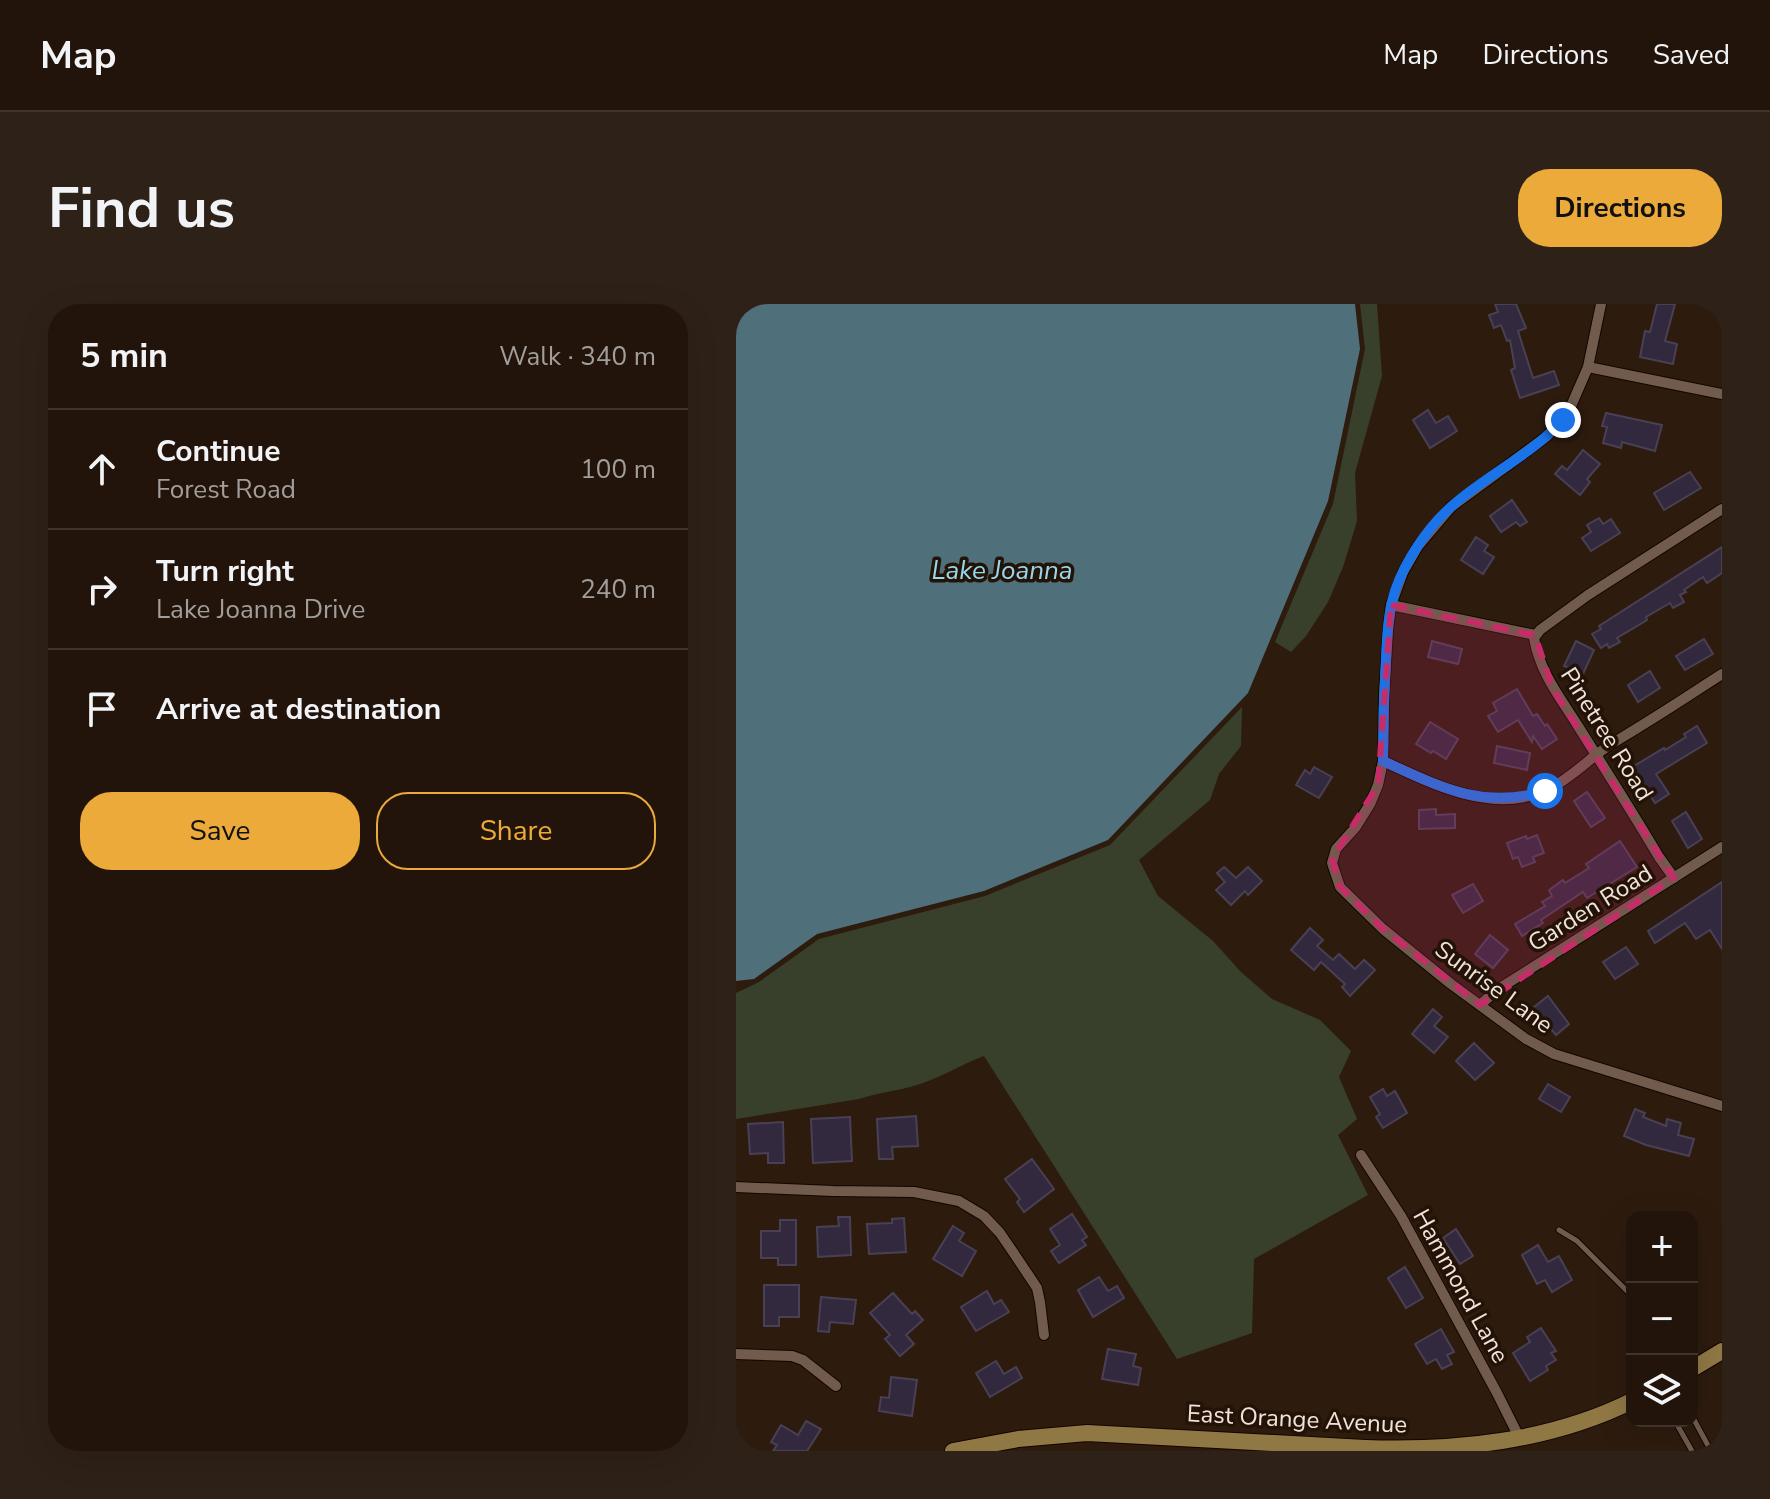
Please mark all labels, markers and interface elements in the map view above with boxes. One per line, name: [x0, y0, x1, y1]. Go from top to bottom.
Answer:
text: Map: [40, 30, 117, 81]
text: Map: [1383, 36, 1438, 74]
text: Directions: [1482, 36, 1609, 74]
text: Saved: [1653, 36, 1730, 74]
button: Directions: [1518, 169, 1722, 247]
text: Find us: [48, 170, 235, 247]
text: 5 min: [80, 333, 168, 379]
text: Walk · 340 m: [499, 339, 656, 374]
route end: [1545, 402, 1581, 438]
text: Continue: [156, 431, 281, 472]
icon: ahead: [80, 447, 124, 491]
text: 100 m: [580, 452, 656, 487]
text: Forest Road: [156, 472, 296, 507]
text: Turn right: [156, 551, 294, 592]
water label: Lake Joanna: [931, 553, 1073, 588]
icon: right: [80, 567, 124, 611]
text: 240 m: [580, 572, 656, 607]
text: Lake Joanna Drive: [156, 592, 365, 627]
street label: Pinetree Road: [1553, 661, 1661, 807]
icon: arrive: [80, 687, 124, 731]
text: Arrive at destination: [156, 689, 441, 730]
route start: [1527, 773, 1563, 809]
button: Save: [80, 792, 360, 870]
button: Share: [376, 792, 656, 870]
street label: Garden Road: [1522, 857, 1658, 959]
street label: Sunrise Lane: [1429, 933, 1559, 1041]
street label: Hammond Lane: [1405, 1203, 1517, 1369]
map controls: [1626, 1211, 1698, 1427]
button: +: [1626, 1211, 1698, 1283]
button: −: [1626, 1283, 1698, 1355]
button: layers: [1626, 1355, 1698, 1427]
street label: East Orange Avenue: [1186, 1397, 1408, 1441]

